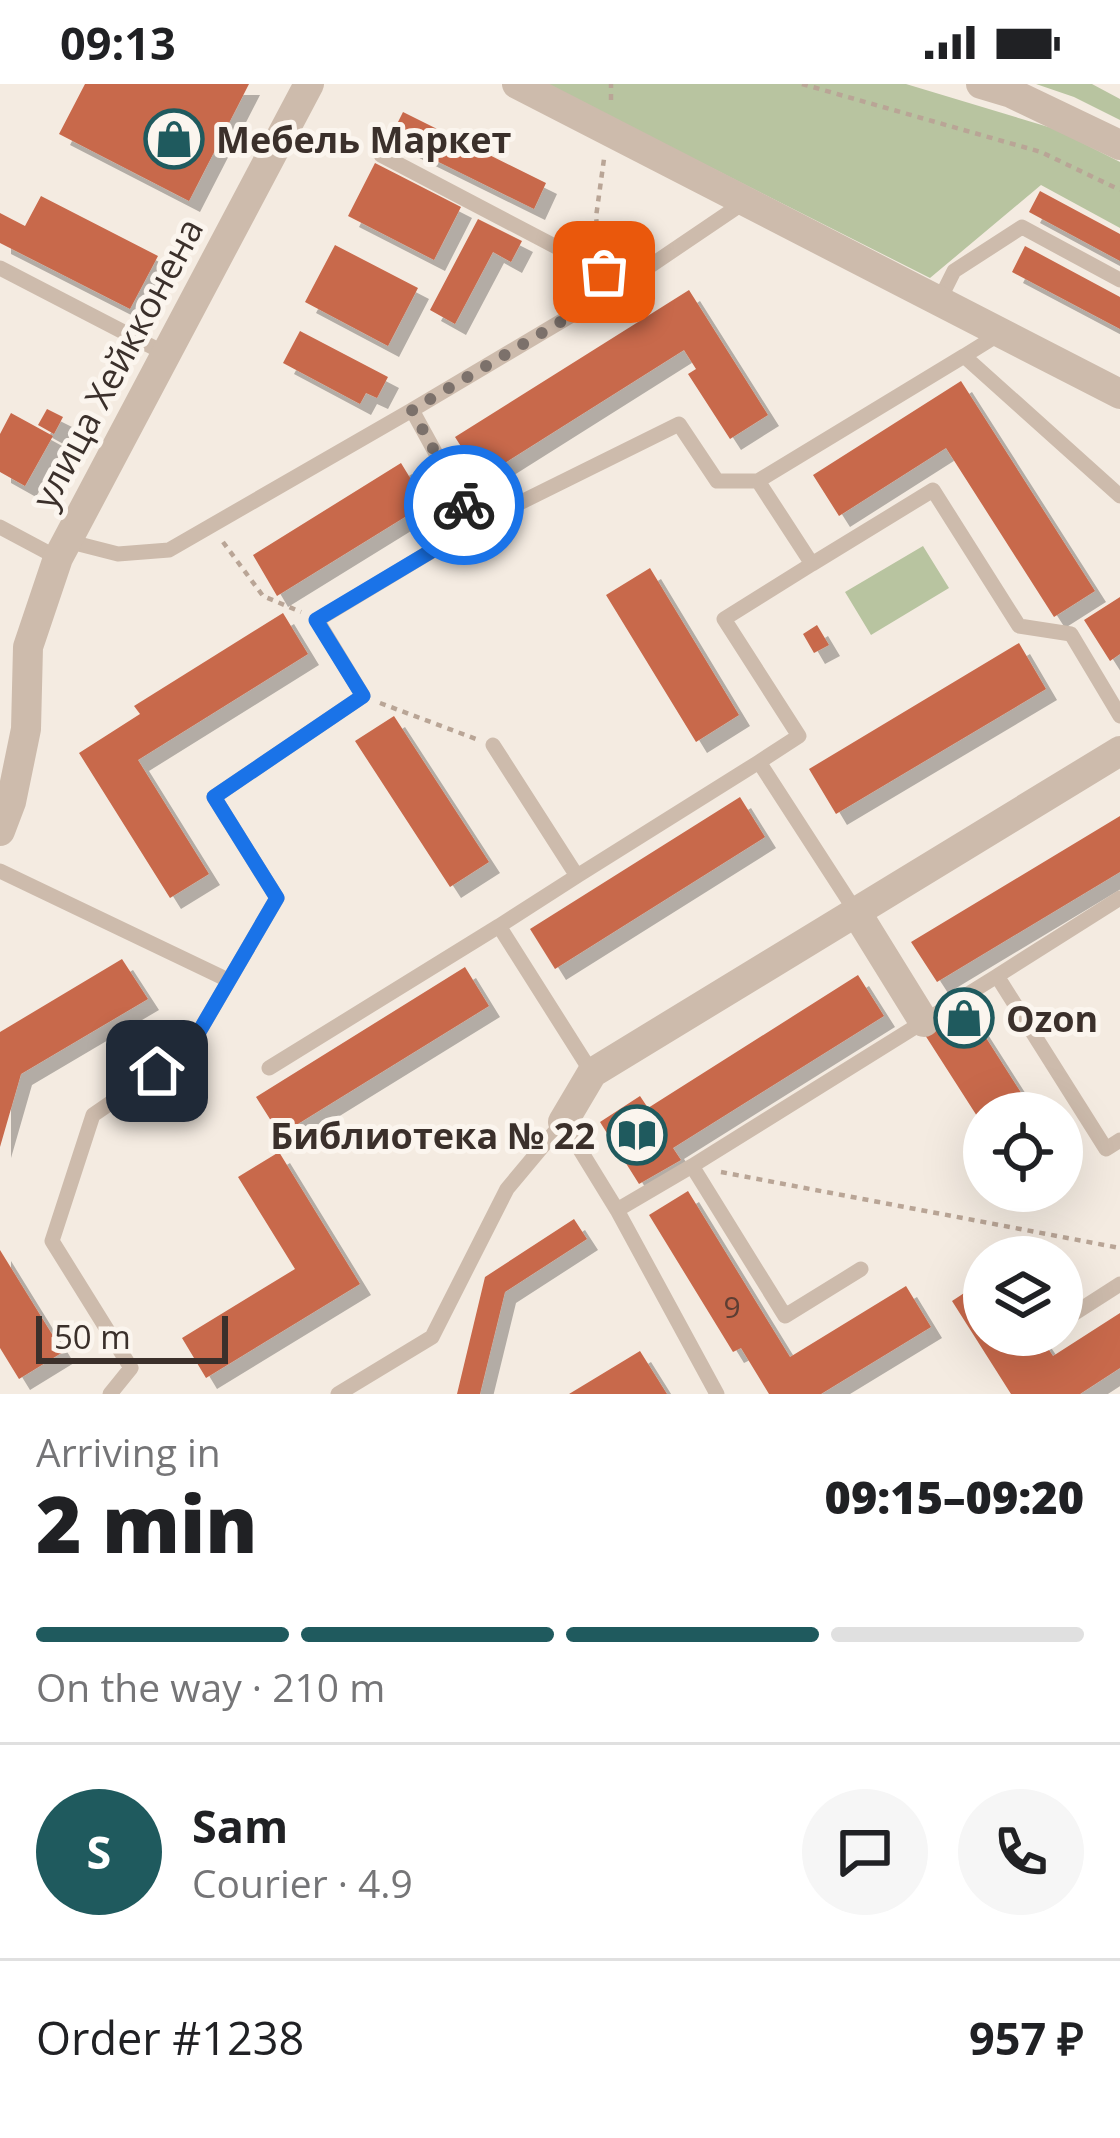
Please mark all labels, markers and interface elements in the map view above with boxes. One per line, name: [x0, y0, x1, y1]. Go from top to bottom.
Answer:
text: 09:13: [60, 12, 176, 73]
shop icon: Мебель Маркет: [143, 108, 205, 170]
place label: Мебель Маркет: [216, 115, 512, 164]
street label: улица Хейкконена: [20, 209, 214, 517]
pin: [553, 221, 655, 323]
icon: bag: [571, 239, 637, 305]
courier: [404, 445, 524, 565]
icon: bike: [431, 472, 497, 538]
shop icon: Ozon: [933, 987, 995, 1049]
place label: Ozon: [1006, 994, 1098, 1043]
pin: [106, 1020, 208, 1122]
icon: home: [124, 1038, 190, 1104]
map controls: [963, 1092, 1083, 1356]
button: locate: [963, 1092, 1083, 1212]
library icon: Библиотека № 22: [606, 1104, 668, 1166]
place label: Библиотека № 22: [270, 1111, 595, 1160]
button: layers: [963, 1236, 1083, 1356]
house number: 9: [723, 1286, 741, 1327]
scale bar: [36, 1310, 228, 1363]
text: 50 m: [54, 1314, 131, 1359]
text: Arriving in: [36, 1425, 221, 1478]
text: 09:15–09:20: [825, 1466, 1084, 1527]
text: 2 min: [36, 1470, 258, 1576]
text: On the way · 210 m: [36, 1660, 385, 1713]
button: chat: [802, 1789, 928, 1915]
button: phone: [958, 1789, 1084, 1915]
text: Sam: [192, 1795, 288, 1856]
text: S: [87, 1821, 111, 1882]
text: Courier · 4.9: [192, 1856, 413, 1909]
text: Order #1238: [36, 2007, 304, 2068]
text: 957 ₽: [969, 2007, 1084, 2068]

